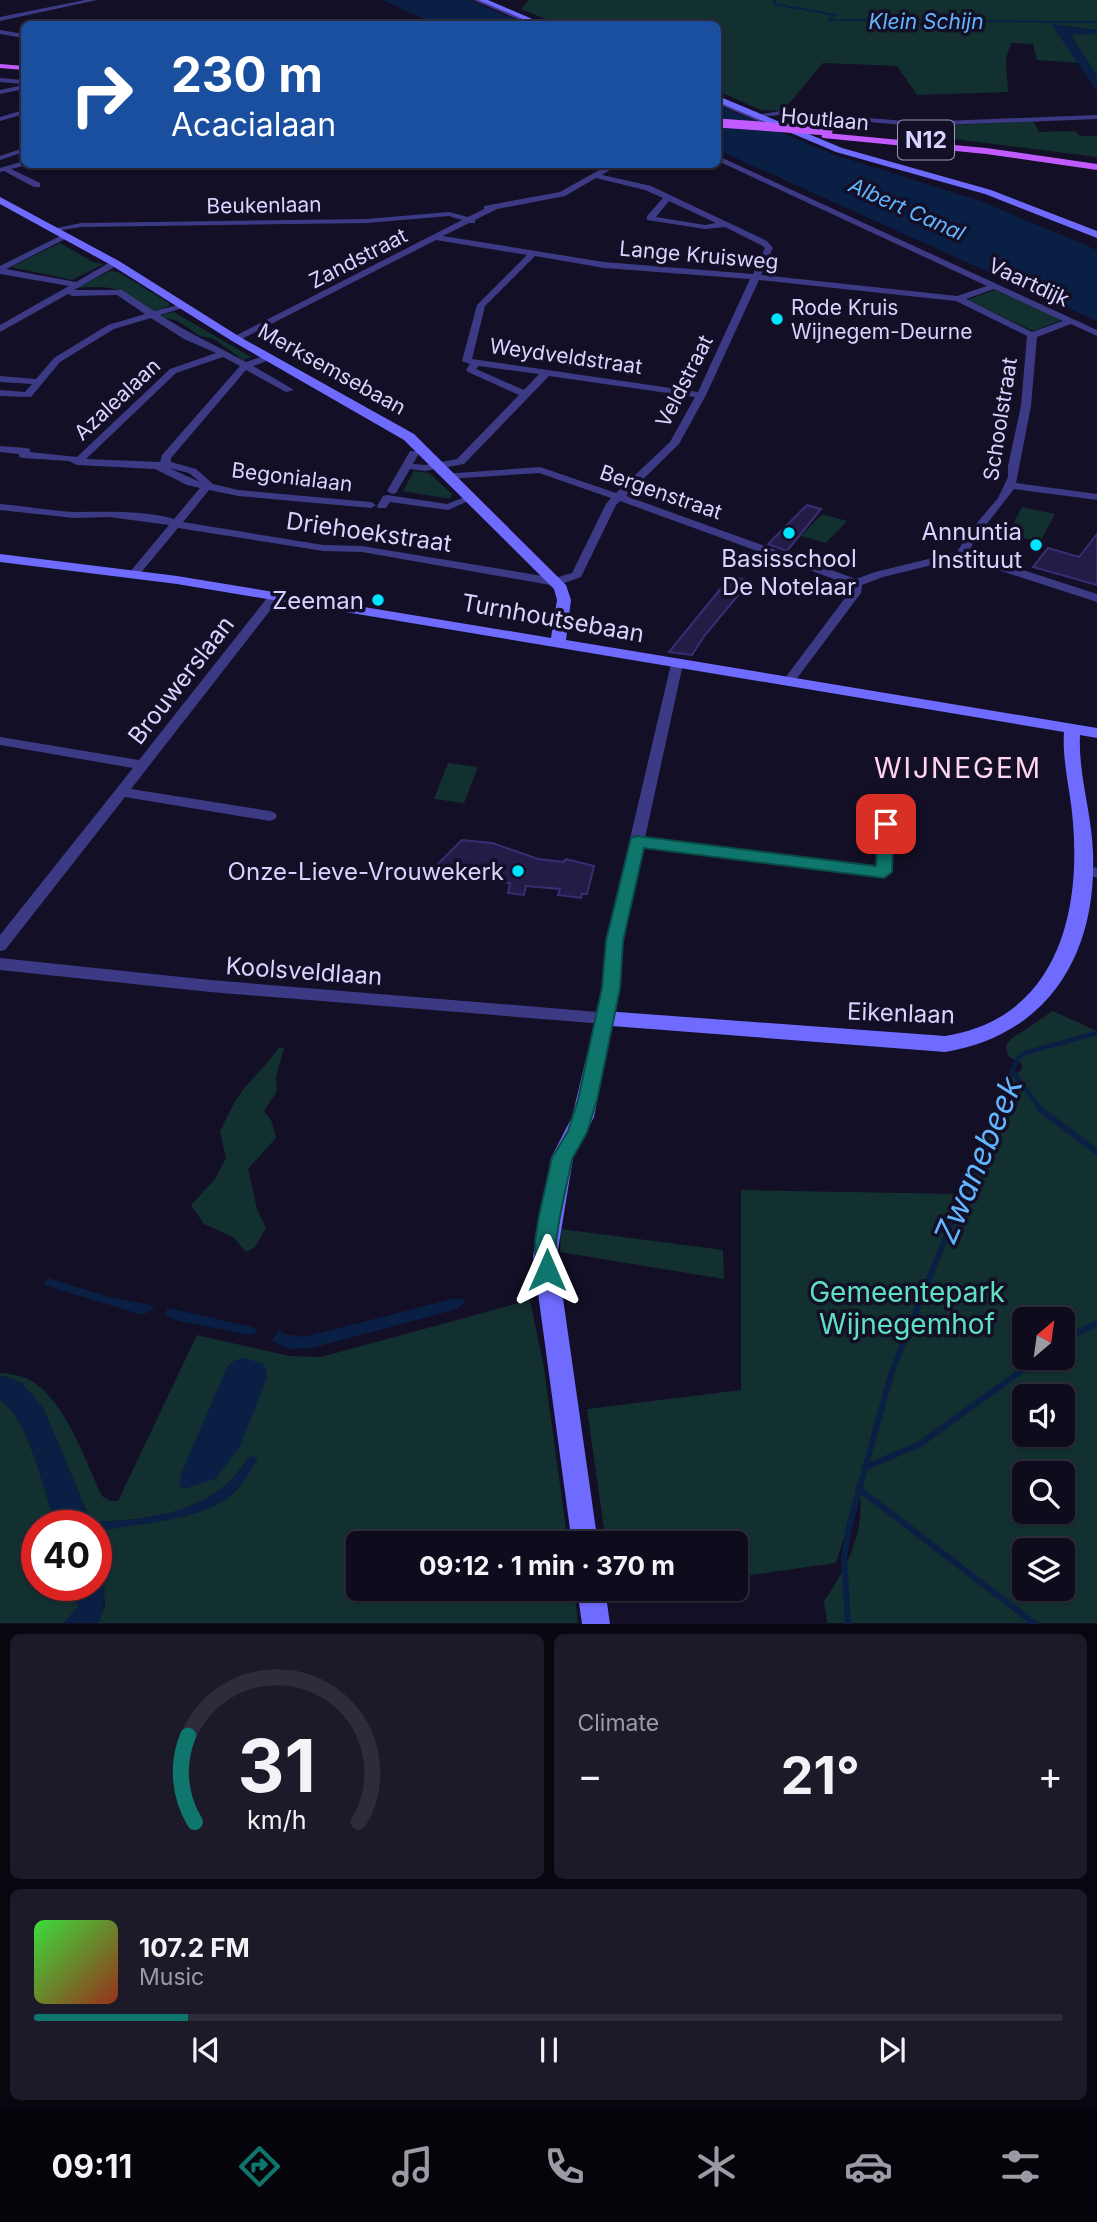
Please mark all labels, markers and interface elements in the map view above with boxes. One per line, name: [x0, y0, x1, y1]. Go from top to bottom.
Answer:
water label: Klein Schijn: [868, 9, 984, 34]
text: 230 m: [171, 45, 323, 104]
icon: right: [56, 49, 147, 140]
street label: Houtlaan: [780, 103, 870, 135]
text: Acacialaan: [171, 105, 336, 144]
road number: N12: [898, 120, 954, 160]
water label: Albert Canal: [844, 172, 970, 246]
street label: Beukenlaan: [206, 191, 322, 219]
street label: Zandstraat: [305, 223, 411, 293]
street label: Lange Kruisweg: [618, 236, 780, 274]
street label: Vaartdijk: [985, 252, 1074, 312]
place label: Rode Kruis Wijnegem-Deurne: [791, 295, 972, 344]
marker: Rode Kruis Wijnegem-Deurne: [769, 311, 785, 327]
street label: Merksemsebaan: [254, 318, 410, 420]
street label: Veldstraat: [650, 331, 718, 431]
street label: Weydveldstraat: [488, 333, 644, 379]
street label: Azalealaan: [69, 353, 165, 445]
street label: Schoolstraat: [978, 355, 1022, 482]
street label: Begonialaan: [230, 457, 354, 497]
street label: Bergenstraat: [597, 459, 725, 525]
street label: Driehoekstraat: [284, 506, 454, 558]
place label: Annuntia Instituut: [922, 517, 1022, 574]
marker: Basisschool De Notelaar: [781, 525, 797, 541]
marker: Annuntia Instituut: [1028, 537, 1044, 553]
place label: Basisschool De Notelaar: [721, 544, 857, 601]
place label: Zeeman: [272, 586, 364, 615]
street label: Turnhoutsebaan: [460, 588, 646, 648]
marker: Zeeman: [370, 592, 386, 608]
street label: Brouwerslaan: [122, 610, 240, 750]
district label: WIJNEGEM: [874, 751, 1042, 785]
pin: [856, 794, 916, 854]
icon: arrive: [867, 805, 905, 843]
place label: Onze-Lieve-Vrouwekerk: [228, 857, 504, 886]
marker: Onze-Lieve-Vrouwekerk: [510, 863, 526, 879]
street label: Koolsveldlaan: [225, 951, 383, 991]
street label: Eikenlaan: [847, 997, 955, 1029]
water label: Zwanebeek: [926, 1070, 1031, 1249]
position arrow: [510, 1233, 584, 1307]
park label: Gemeentepark Wijnegemhof: [809, 1275, 1005, 1341]
north arrow: [1012, 1307, 1074, 1370]
map controls: [1012, 1307, 1075, 1601]
button: sound: [1012, 1384, 1075, 1447]
button: search: [1012, 1461, 1075, 1524]
speed limit sign: 40: [21, 1510, 112, 1601]
button: layers: [1012, 1538, 1075, 1601]
text: 09:12 · 1 min · 370 m: [419, 1550, 675, 1581]
text: Climate: [578, 1709, 659, 1737]
text: 31: [238, 1722, 316, 1811]
text: 21°: [781, 1744, 860, 1807]
text: −: [578, 1752, 603, 1798]
text: +: [1038, 1752, 1063, 1798]
text: km/h: [247, 1805, 306, 1835]
text: 107.2 FM: [139, 1932, 250, 1963]
text: Music: [139, 1963, 204, 1991]
icon: previous: [187, 2031, 225, 2069]
icon: pause: [530, 2031, 568, 2069]
icon: next: [873, 2031, 911, 2069]
icon: directions: [235, 2142, 284, 2191]
icon: music: [388, 2142, 437, 2191]
icon: phone: [540, 2142, 589, 2191]
icon: climate: [692, 2142, 741, 2191]
icon: car: [844, 2142, 893, 2191]
icon: filters: [996, 2142, 1045, 2191]
text: 09:11: [52, 2147, 132, 2186]

